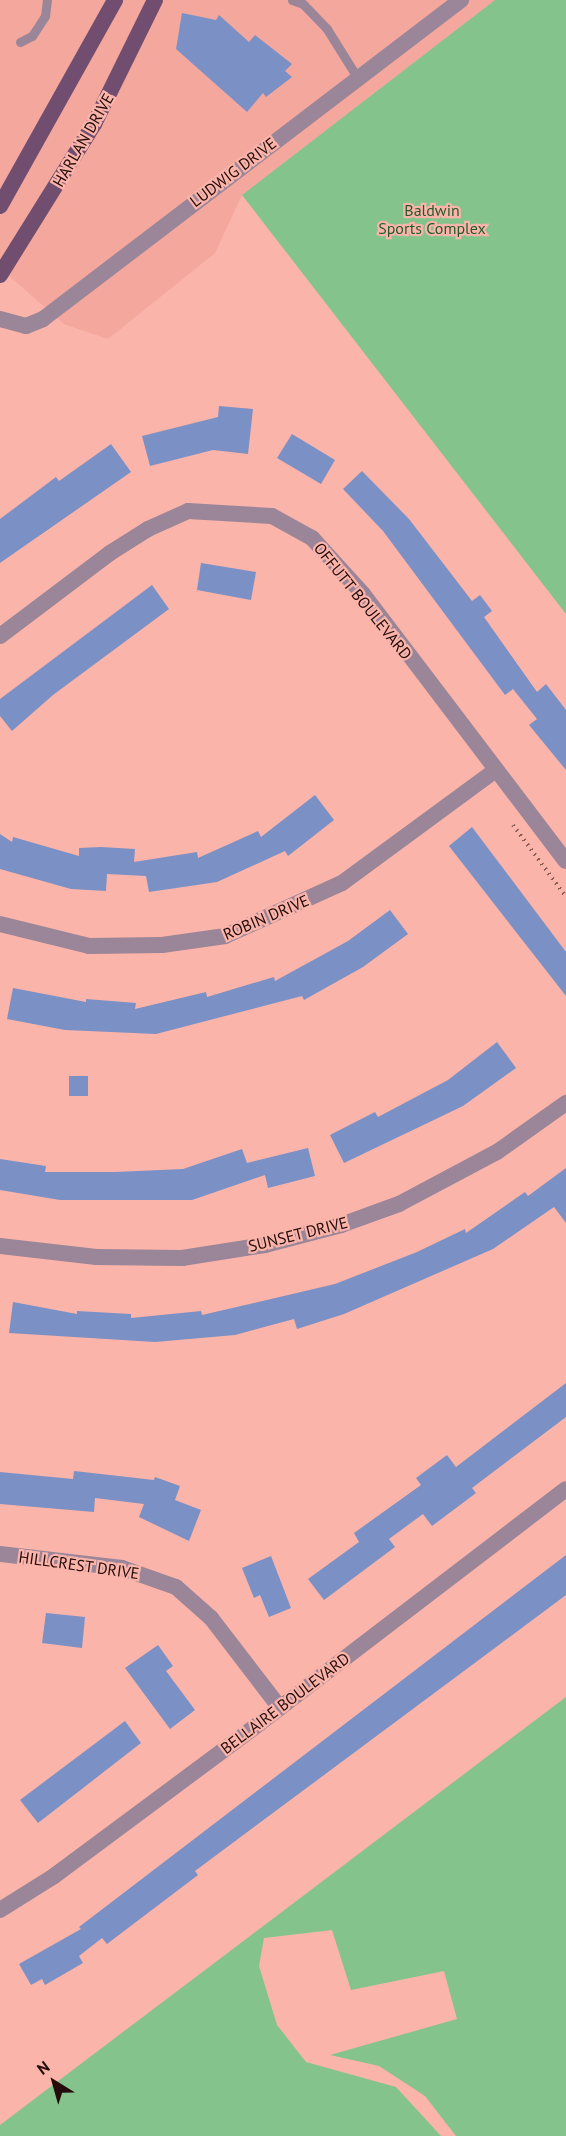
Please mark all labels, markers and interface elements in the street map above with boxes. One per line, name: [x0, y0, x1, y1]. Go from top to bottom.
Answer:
street label: HARLAN DRIVE: [49, 90, 117, 190]
street label: LUDWIG DRIVE: [186, 133, 280, 211]
park label: Baldwin Sports Complex: [378, 200, 486, 238]
street label: OFFUTT BOULEVARD: [310, 538, 416, 664]
street label: ROBIN DRIVE: [220, 890, 312, 944]
street label: SUNSET DRIVE: [246, 1212, 350, 1256]
street label: HILLCREST DRIVE: [17, 1547, 141, 1583]
street label: BELLAIRE BOULEVARD: [217, 1648, 353, 1758]
north arrow: [24, 2052, 84, 2112]
text: N: [33, 2056, 53, 2079]

